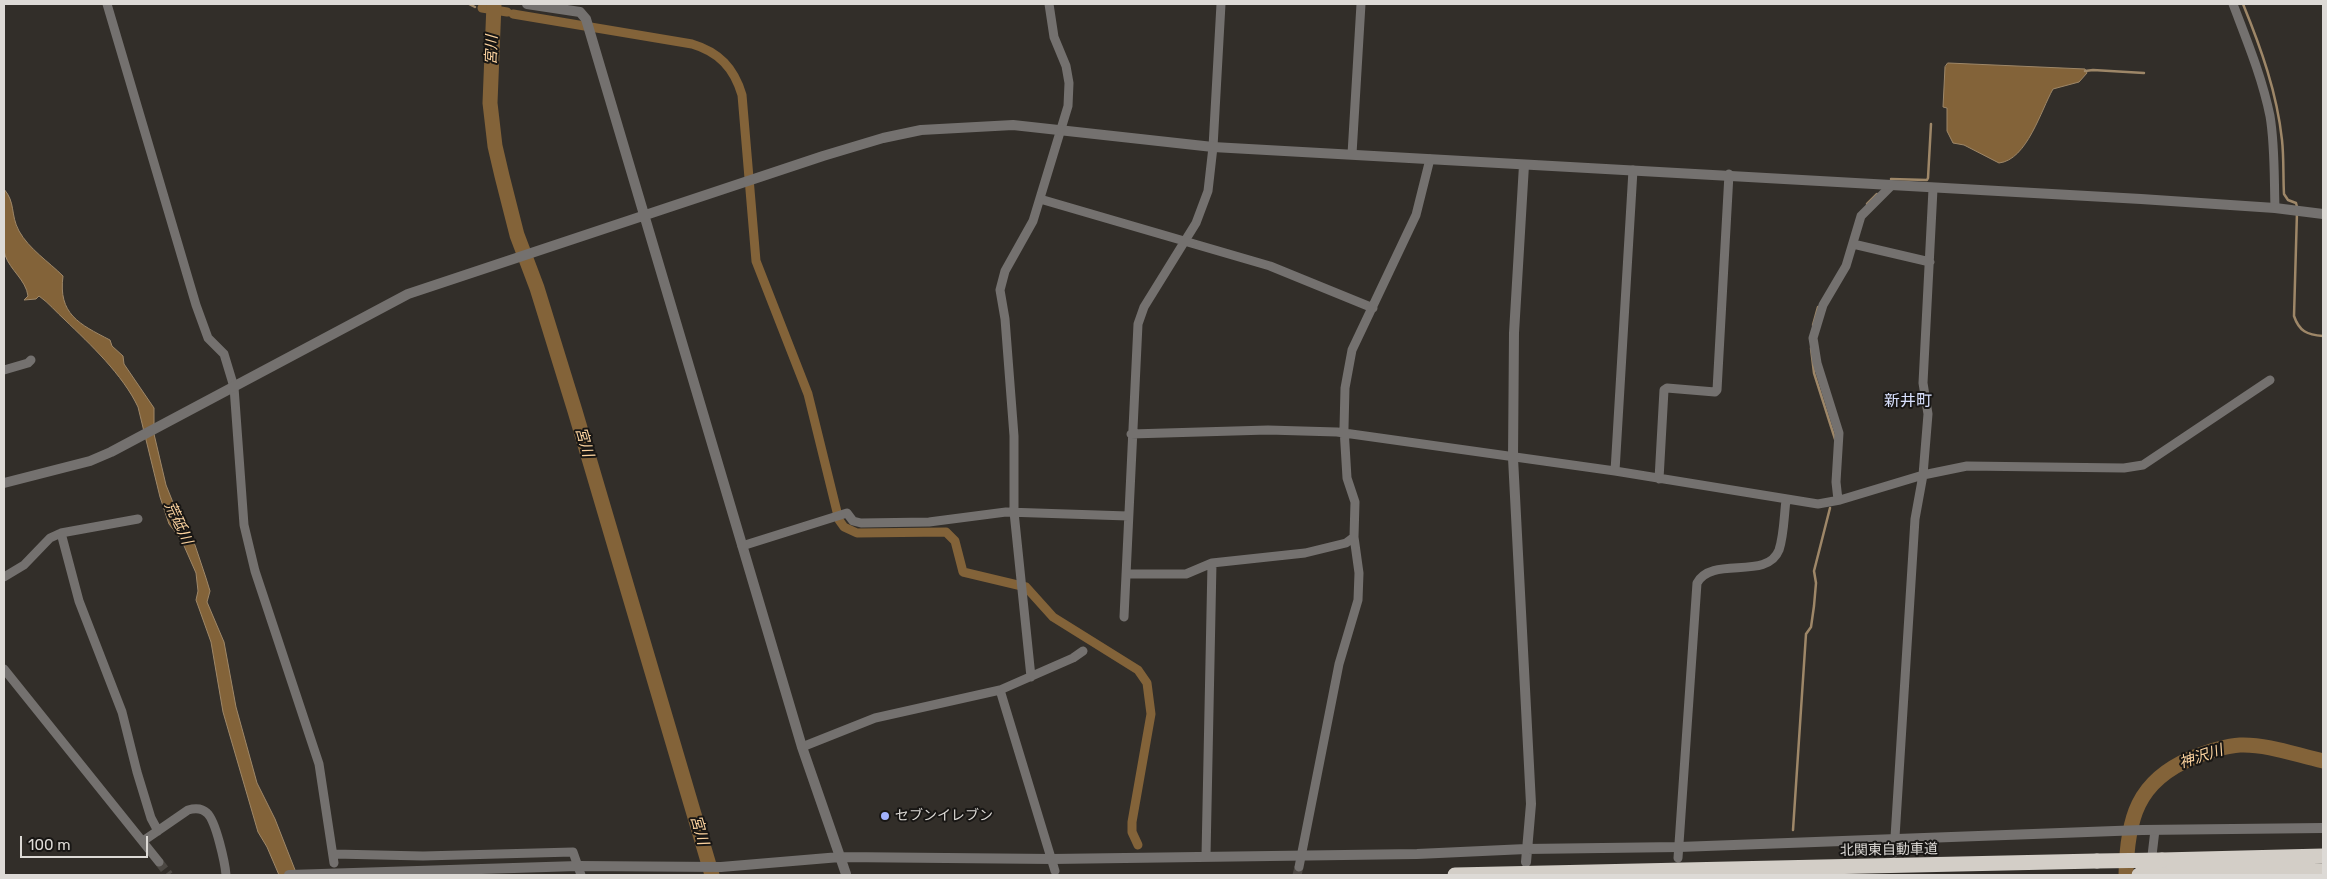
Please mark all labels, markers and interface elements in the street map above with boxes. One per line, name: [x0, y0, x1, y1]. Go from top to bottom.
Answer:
water label: 宮川: [482, 35, 502, 65]
district label: 新井町: [1884, 391, 1932, 411]
water label: 宮川: [571, 425, 597, 459]
water label: 荒砥川: [160, 499, 196, 547]
water label: 神沢川: [2177, 741, 2225, 773]
place label: セブンイレブン: [895, 808, 993, 824]
marker: セブンイレブン: [879, 810, 891, 822]
water label: 宮川: [686, 813, 712, 847]
scale bar: [22, 826, 150, 858]
text: 100 m: [28, 836, 70, 854]
street label: 北関東自動車道: [1840, 841, 1938, 859]

